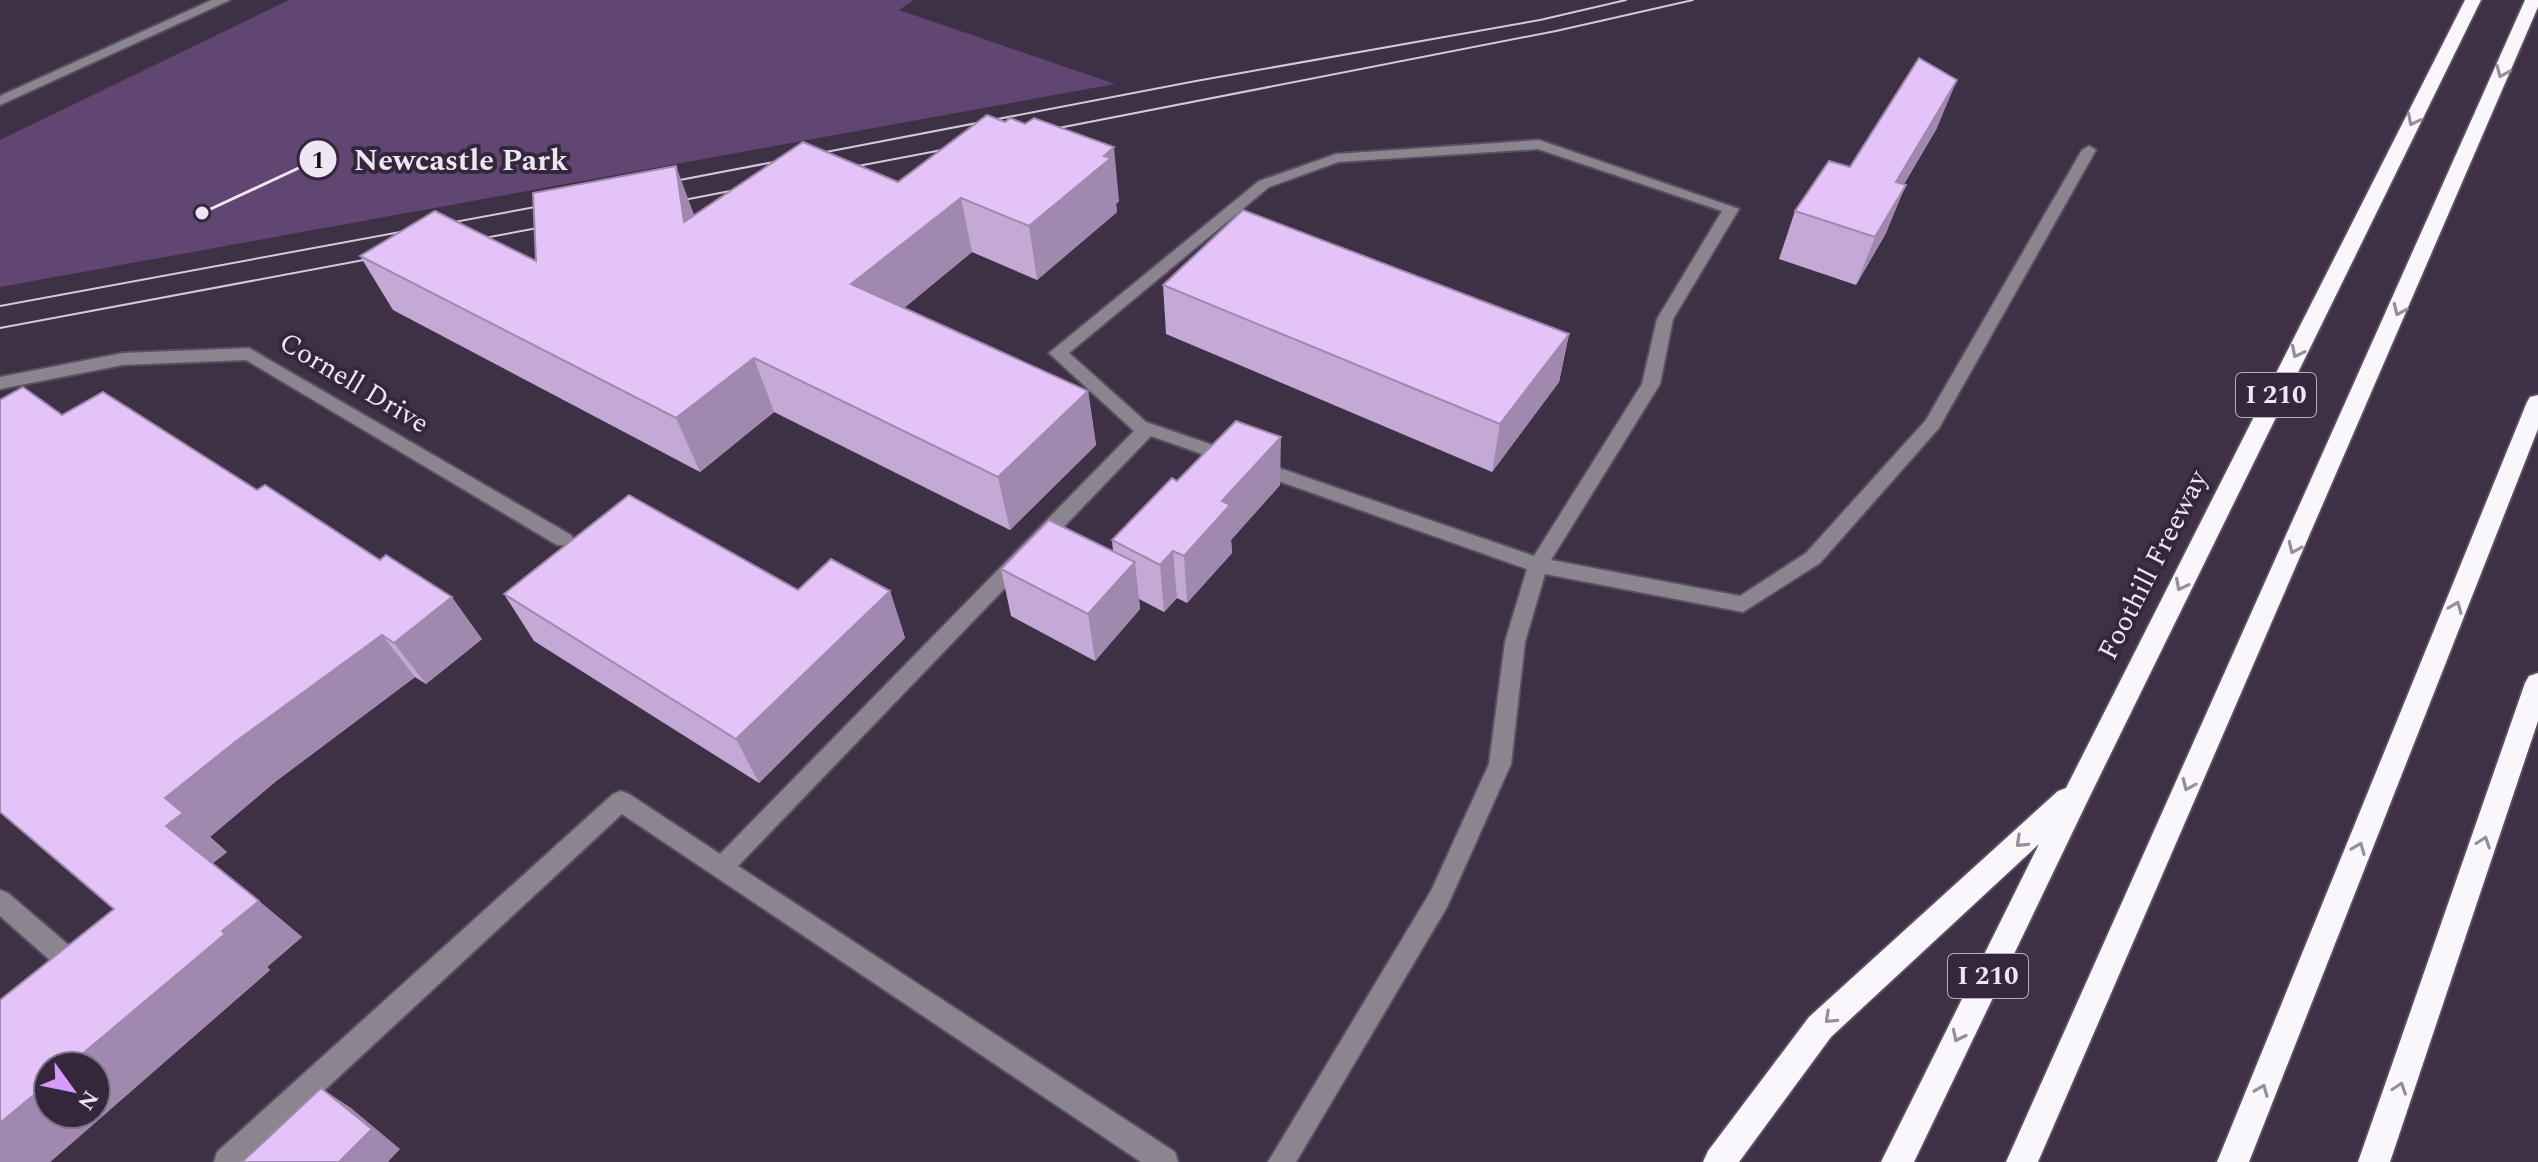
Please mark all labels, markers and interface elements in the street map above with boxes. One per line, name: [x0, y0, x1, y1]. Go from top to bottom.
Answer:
one-way arrow: [2496, 63, 2512, 78]
one-way arrow: [2407, 111, 2423, 126]
callout: Newcastle Park: [298, 132, 585, 186]
text: Newcastle Park: [354, 138, 568, 184]
text: 1: [311, 143, 325, 179]
one-way arrow: [2393, 302, 2409, 316]
street label: Cornell Drive: [271, 321, 437, 445]
one-way arrow: [2291, 344, 2307, 359]
road number: I 210: [2236, 373, 2316, 417]
street label: Foothill Freeway: [2087, 461, 2220, 667]
one-way arrow: [2287, 540, 2303, 554]
one-way arrow: [2175, 577, 2191, 592]
one-way arrow: [2446, 601, 2462, 615]
one-way arrow: [2182, 777, 2198, 792]
one-way arrow: [2016, 833, 2031, 847]
one-way arrow: [2474, 836, 2490, 850]
one-way arrow: [2349, 842, 2366, 856]
road number: I 210: [1948, 954, 2028, 998]
one-way arrow: [1824, 1009, 1839, 1023]
one-way arrow: [1953, 1027, 1968, 1042]
north arrow: [32, 1050, 112, 1130]
one-way arrow: [2390, 1082, 2406, 1096]
text: N: [69, 1084, 106, 1117]
one-way arrow: [2252, 1084, 2269, 1098]

